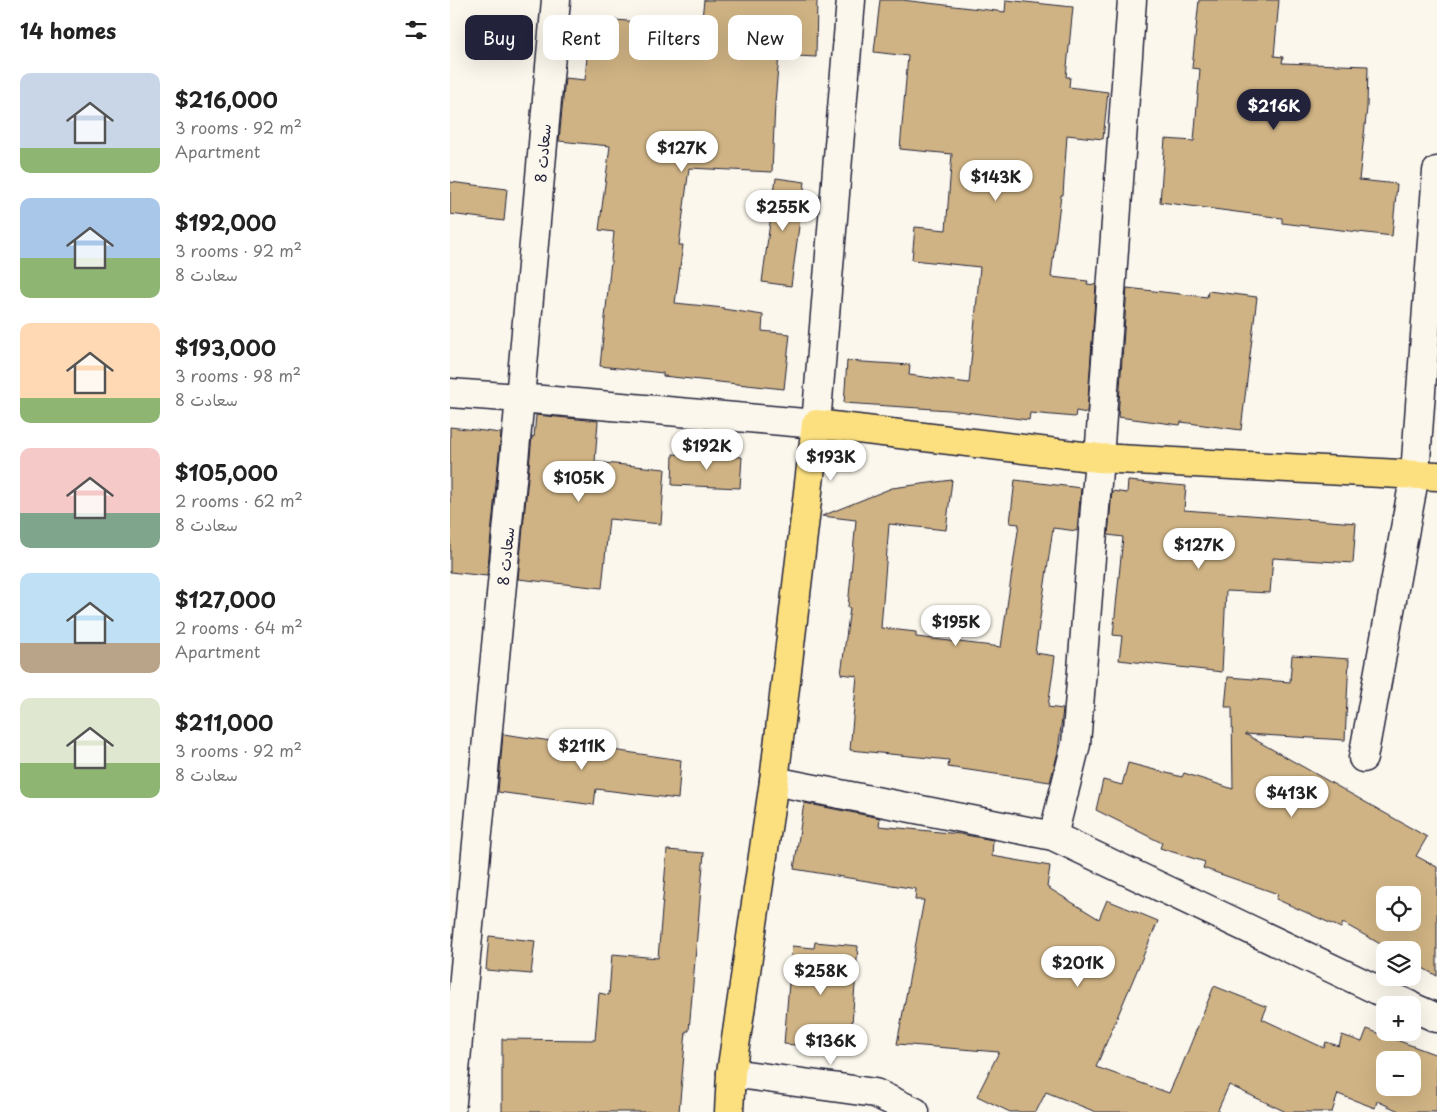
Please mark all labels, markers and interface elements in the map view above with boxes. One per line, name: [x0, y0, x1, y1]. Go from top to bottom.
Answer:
text: 14 homes: [20, 14, 116, 46]
chip: Buy: [465, 15, 533, 60]
chip: Rent: [543, 15, 619, 60]
chip: Filters: [629, 15, 718, 60]
chip: New: [728, 15, 802, 60]
icon: filters: [402, 16, 430, 44]
text: $216,000: [175, 83, 278, 115]
pin: $216K: [1239, 88, 1309, 131]
icon: home: [60, 93, 120, 153]
text: $216K: [1248, 93, 1300, 117]
text: 3 rooms · 92 m²: [175, 115, 302, 139]
street label: سعادت 8: [528, 123, 556, 183]
pin: $127K: [647, 130, 717, 173]
text: $127K: [657, 135, 707, 159]
text: Apartment: [175, 139, 260, 163]
pin: $143K: [961, 160, 1031, 202]
text: $143K: [971, 164, 1021, 188]
pin: $255K: [748, 190, 818, 232]
text: $255K: [756, 194, 810, 218]
text: $192,000: [175, 206, 276, 238]
icon: home: [60, 218, 120, 278]
text: 3 rooms · 92 m²: [175, 238, 302, 262]
text: سعادت 8: [175, 262, 238, 286]
text: $193,000: [175, 331, 276, 363]
icon: home: [60, 343, 120, 403]
text: 3 rooms · 98 m²: [175, 363, 301, 387]
text: سعادت 8: [175, 387, 238, 411]
pin: $192K: [672, 428, 742, 471]
text: $192K: [682, 433, 732, 457]
pin: $193K: [796, 440, 866, 482]
text: $193K: [806, 444, 856, 468]
text: $105,000: [175, 456, 278, 488]
pin: $105K: [544, 460, 614, 503]
text: $105K: [554, 465, 604, 489]
icon: home: [60, 468, 120, 528]
text: 2 rooms · 62 m²: [175, 488, 303, 512]
text: سعادت 8: [175, 512, 238, 536]
street label: سعادت 8: [490, 526, 520, 586]
pin: $127K: [1164, 528, 1234, 570]
text: $127K: [1174, 532, 1224, 556]
text: $127,000: [175, 583, 276, 615]
icon: home: [60, 593, 120, 653]
pin: $195K: [921, 604, 991, 647]
text: $195K: [932, 609, 980, 633]
text: 2 rooms · 64 m²: [175, 615, 303, 639]
text: Apartment: [175, 639, 260, 663]
text: $211,000: [175, 706, 273, 738]
icon: home: [60, 718, 120, 778]
pin: $211K: [547, 728, 617, 771]
text: $211K: [558, 733, 606, 757]
text: 3 rooms · 92 m²: [175, 738, 302, 762]
text: سعادت 8: [175, 762, 238, 786]
pin: $413K: [1257, 776, 1327, 818]
text: $413K: [1267, 780, 1317, 804]
map controls: [1376, 886, 1421, 1096]
button: locate: [1376, 886, 1421, 931]
button: layers: [1376, 941, 1421, 986]
pin: $201K: [1043, 946, 1113, 988]
text: $201K: [1052, 950, 1104, 974]
pin: $258K: [786, 954, 856, 996]
text: $258K: [794, 958, 848, 982]
button: +: [1376, 996, 1421, 1041]
pin: $136K: [796, 1024, 866, 1066]
text: $136K: [806, 1028, 856, 1052]
button: −: [1376, 1051, 1421, 1096]

